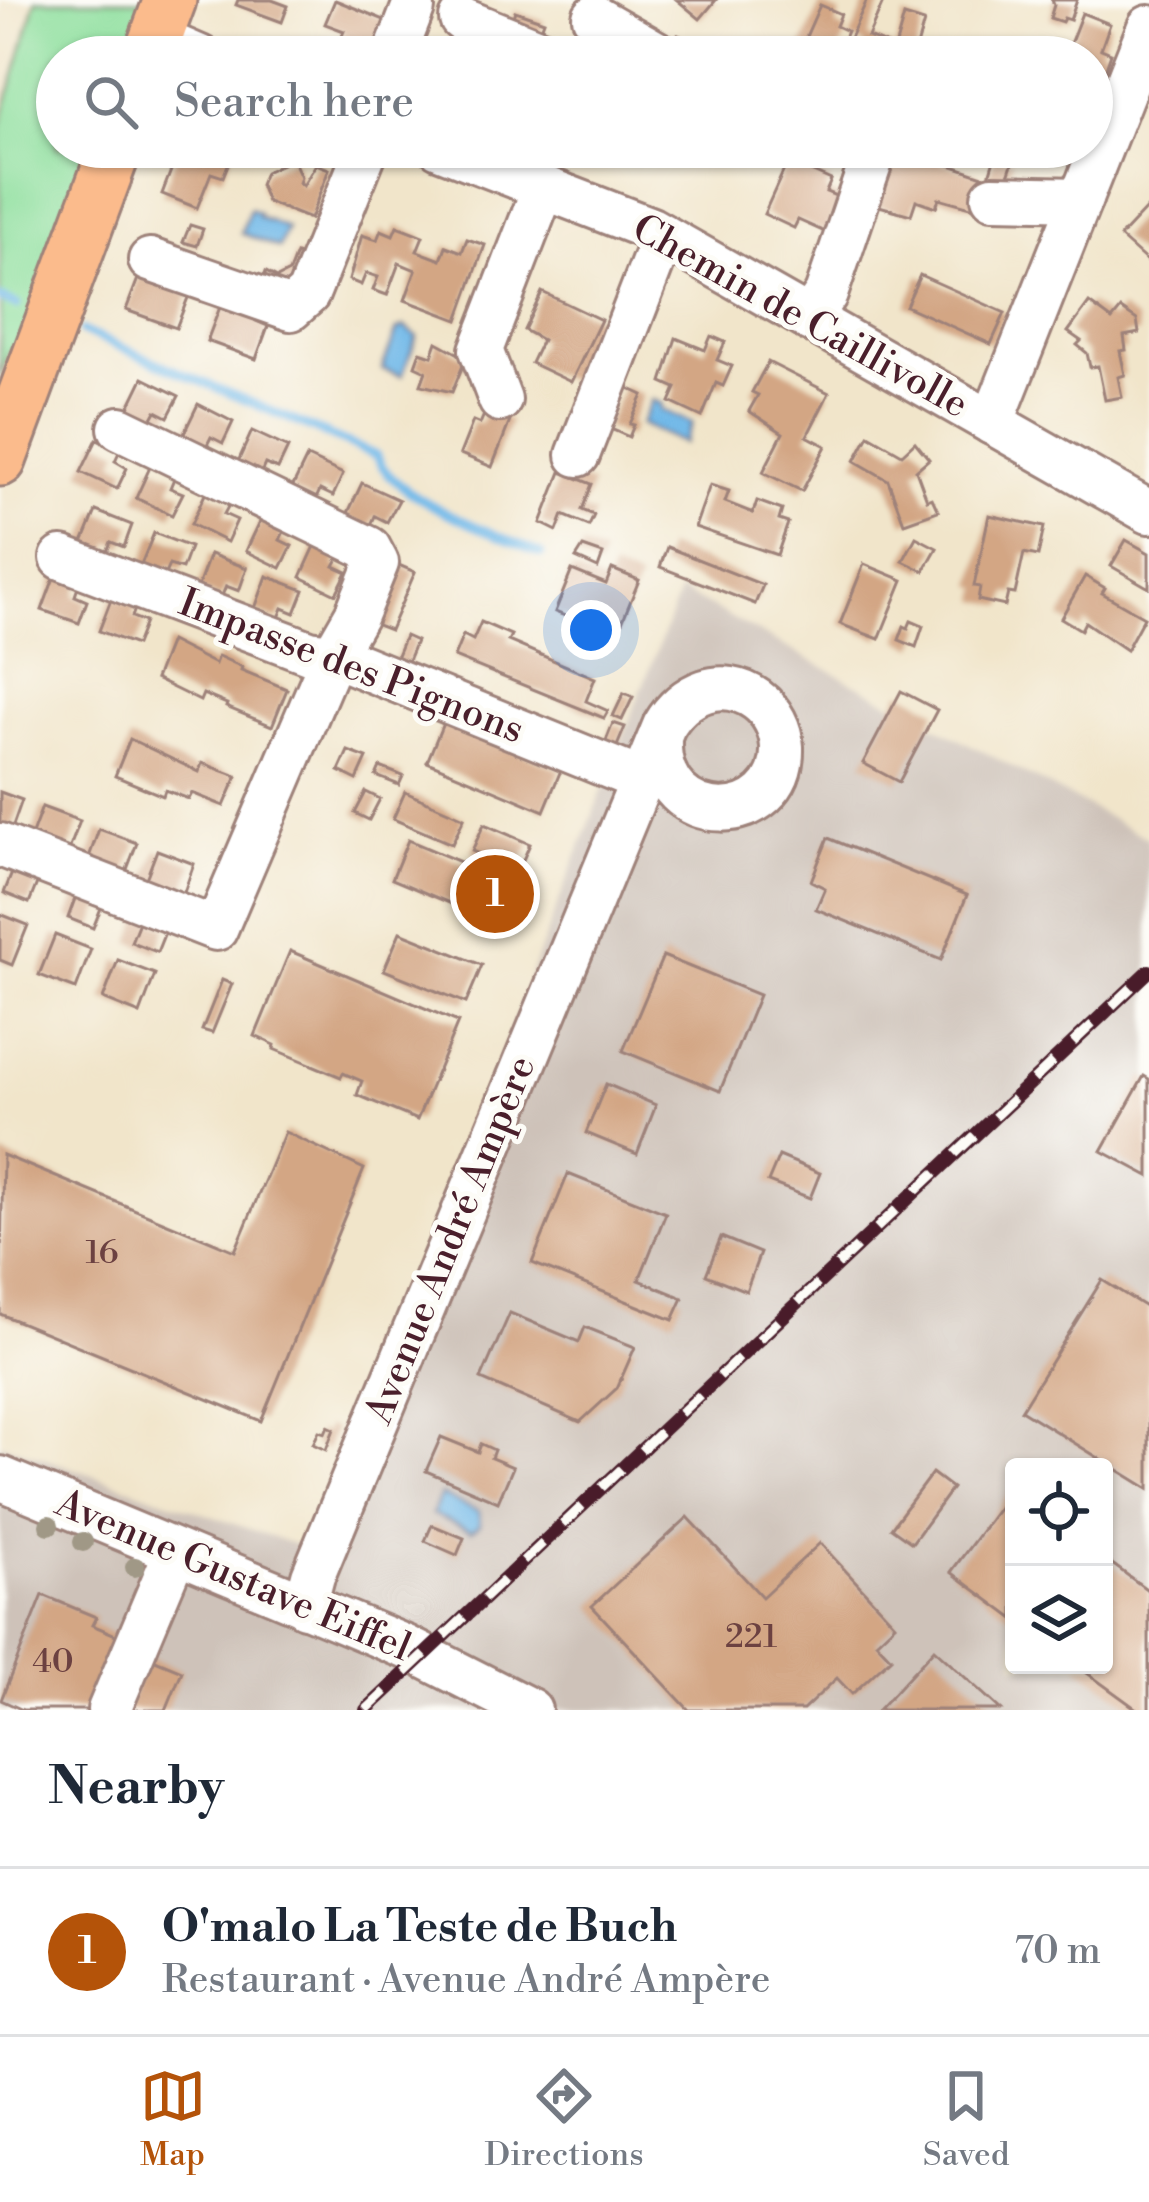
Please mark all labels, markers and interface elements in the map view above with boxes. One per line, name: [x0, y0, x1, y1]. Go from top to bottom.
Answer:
search box: [36, 36, 1113, 168]
icon: search: [78, 69, 144, 135]
text: Search here: [174, 74, 414, 131]
street label: Chemin de Caillivolle: [623, 204, 977, 430]
street label: Impasse des Pignons: [172, 579, 530, 755]
your location: [561, 600, 621, 660]
pin: 1: [456, 849, 534, 939]
street label: Avenue André Ampère: [354, 1049, 547, 1432]
house number: 16: [85, 1233, 119, 1274]
map controls: [1005, 1458, 1113, 1674]
button: locate: [1005, 1458, 1113, 1566]
street label: Avenue Gustave Eiffel: [47, 1479, 418, 1673]
button: layers: [1005, 1566, 1113, 1674]
house number: 221: [725, 1617, 777, 1658]
house number: 40: [32, 1642, 74, 1683]
text: Nearby: [48, 1756, 224, 1820]
text: O'malo La Teste de Buch: [162, 1899, 677, 1956]
text: 1: [78, 1927, 96, 1976]
text: 70 m: [1014, 1927, 1101, 1976]
text: Restaurant · Avenue André Ampère: [162, 1956, 770, 2005]
tab: Map: [140, 2063, 206, 2176]
tab: Directions: [485, 2063, 644, 2176]
tab: Saved: [923, 2063, 1009, 2176]

